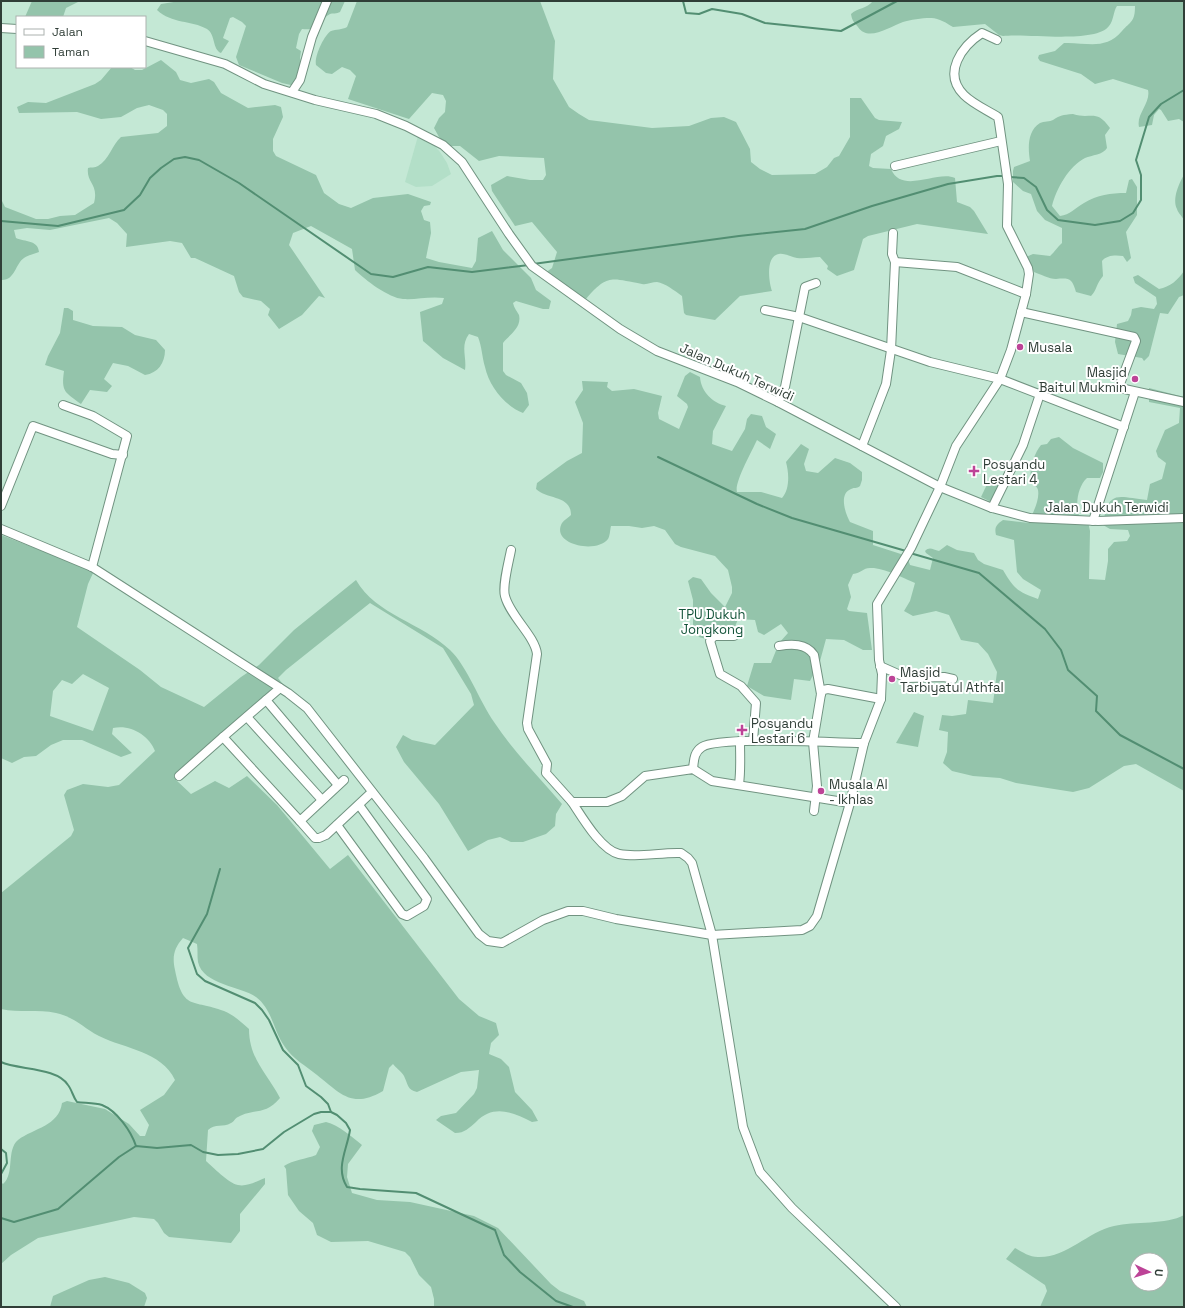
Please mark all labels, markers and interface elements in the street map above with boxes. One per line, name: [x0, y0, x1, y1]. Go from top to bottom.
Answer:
legend: [16, 16, 146, 68]
text: Jalan: [52, 24, 83, 40]
text: Taman: [52, 44, 89, 60]
street label: Jalan Dukuh Terwidi: [677, 339, 797, 405]
place label: Musala: [1028, 339, 1073, 356]
marker: Musala: [1015, 342, 1025, 352]
place label: Masjid Baitul Mukmin: [1039, 364, 1127, 396]
marker: Masjid Baitul Mukmin: [1130, 374, 1140, 384]
place label: Posyandu Lestari 4: [983, 456, 1045, 488]
marker: Posyandu Lestari 4: [968, 465, 980, 477]
street label: Jalan Dukuh Terwidi: [1045, 499, 1169, 516]
park label: TPU Dukuh Jongkong: [679, 606, 745, 638]
place label: Masjid Tarbiyatul Athfal: [900, 664, 1004, 696]
marker: Masjid Tarbiyatul Athfal: [887, 674, 897, 684]
place label: Posyandu Lestari 6: [751, 715, 813, 747]
marker: Posyandu Lestari 6: [736, 724, 748, 736]
place label: Musala Al - Ikhlas: [829, 776, 888, 808]
marker: Musala Al - Ikhlas: [816, 786, 826, 796]
north arrow: [1129, 1252, 1169, 1292]
text: U: [1152, 1269, 1166, 1277]

